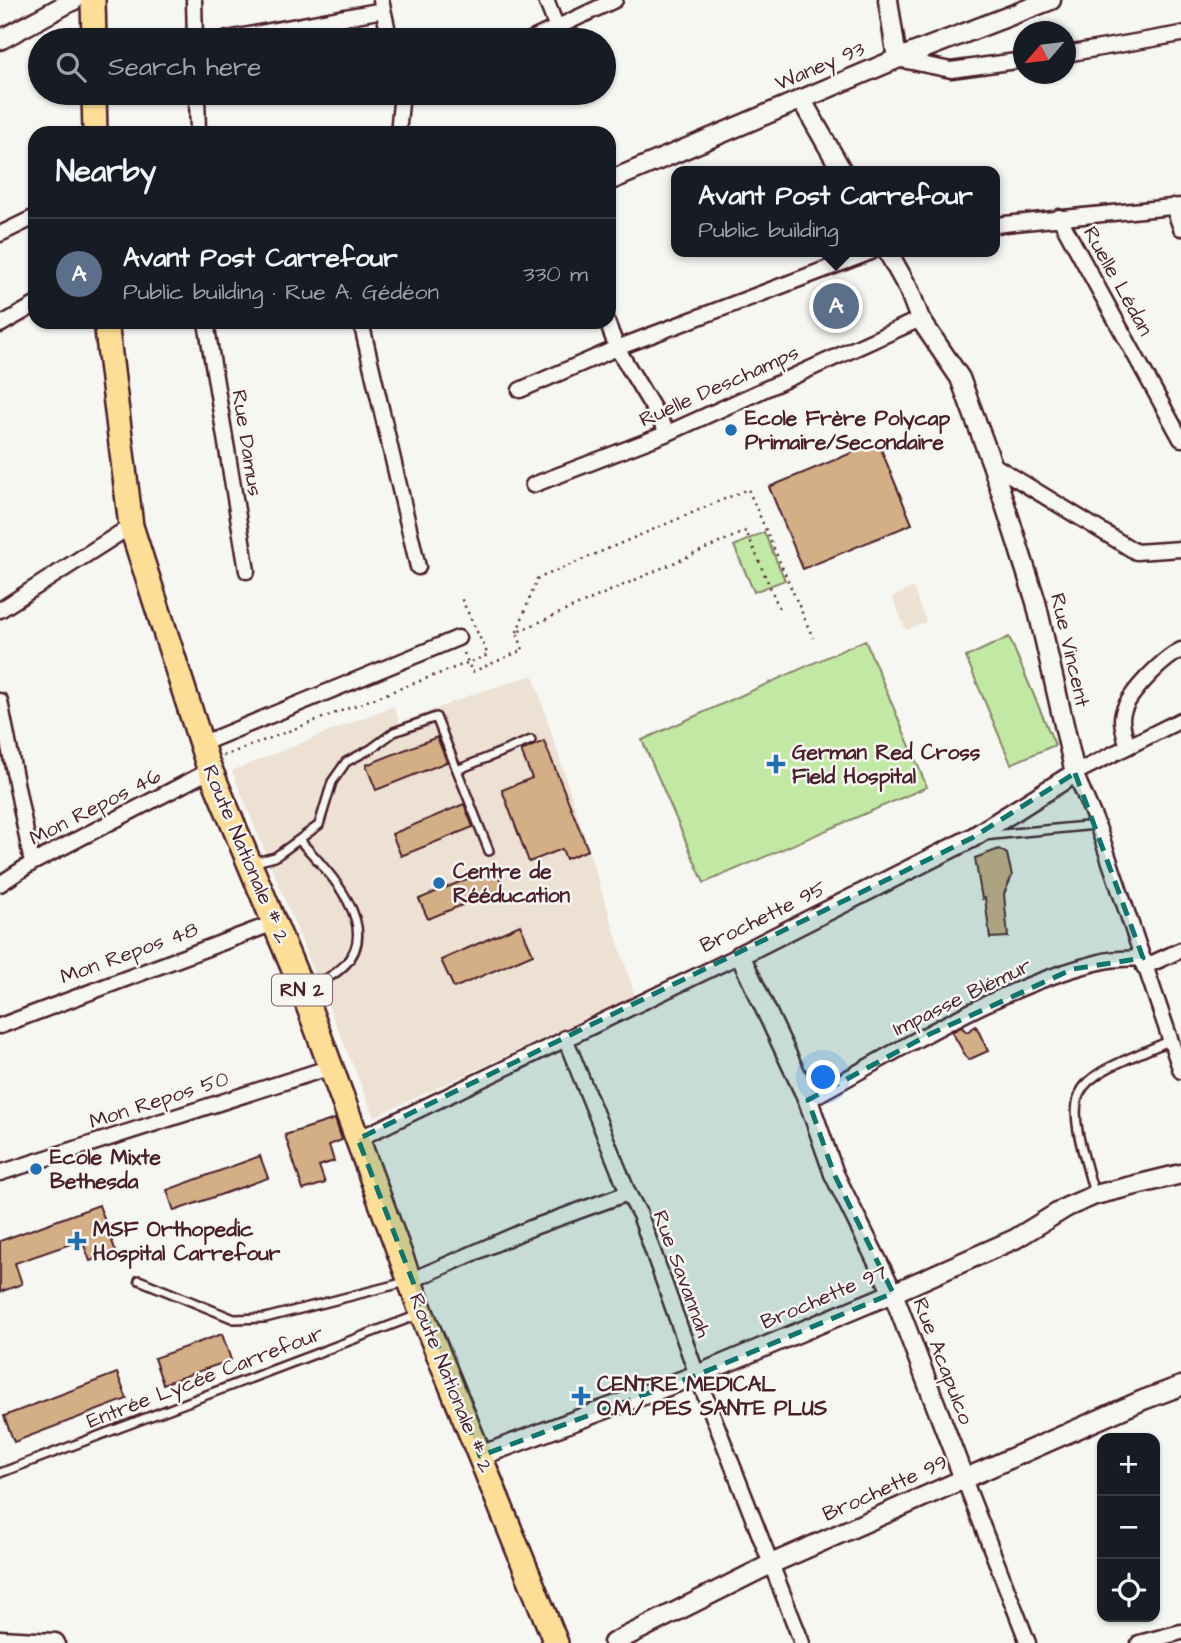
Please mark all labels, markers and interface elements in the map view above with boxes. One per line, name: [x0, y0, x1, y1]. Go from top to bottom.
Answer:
north arrow: [1013, 21, 1076, 84]
search box: [28, 28, 616, 105]
street label: Waney 93: [771, 34, 870, 100]
icon: search: [52, 48, 90, 86]
text: Search here: [108, 49, 261, 85]
text: Nearby: [56, 151, 156, 193]
popup: [671, 166, 1000, 257]
text: Avant Post Carrefour: [698, 178, 973, 214]
text: Public building: [698, 214, 839, 246]
street label: Ruelle Lédan: [1076, 221, 1160, 341]
text: Avant Post Carrefour: [123, 240, 397, 276]
text: A: [72, 258, 86, 290]
text: 330 m: [523, 258, 588, 290]
text: Public building · Rue A. Gédéon: [123, 276, 439, 308]
pin: A: [813, 280, 859, 332]
street label: Ruelle Deschamps: [635, 338, 804, 435]
street label: Rue Damus: [224, 388, 270, 498]
place label: Ecole Frère Polycap Primaire/Secondaire: [745, 404, 950, 457]
marker: Ecole Frère Polycap Primaire/Secondaire: [723, 422, 739, 438]
street label: Rue Vincent: [1043, 590, 1097, 710]
place label: German Red Cross Field Hospital: [792, 738, 981, 792]
marker: German Red Cross Field Hospital: [766, 754, 786, 774]
street label: Route Nationale # 2: [195, 760, 297, 948]
street label: Mon Repos 46: [24, 761, 166, 854]
place label: Centre de Rééducation: [453, 857, 571, 910]
street label: Brochette 95: [695, 874, 831, 960]
marker: Centre de Rééducation: [431, 875, 447, 891]
street label: Mon Repos 48: [56, 914, 203, 992]
street label: Impasse Blémur: [888, 951, 1037, 1044]
road number: RN 2: [272, 974, 332, 1006]
your location: [806, 1060, 840, 1094]
street label: Mon Repos 50: [86, 1064, 233, 1137]
place label: Ecole Mixte Bethesda: [50, 1143, 162, 1196]
marker: Ecole Mixte Bethesda: [28, 1161, 44, 1177]
street label: Rue Savannah: [646, 1206, 719, 1342]
place label: MSF Orthopedic Hospital Carrefour: [93, 1215, 281, 1269]
marker: MSF Orthopedic Hospital Carrefour: [67, 1231, 87, 1251]
street label: Brochette 97: [756, 1257, 892, 1337]
street label: Route Nationale # 2: [402, 1289, 500, 1477]
street label: Rue Acapulco: [905, 1293, 981, 1429]
street label: Entrée Lycée Carrefour: [83, 1318, 329, 1437]
place label: CENTRE MEDICAL O.M./ PES SANTE PLUS: [597, 1370, 828, 1423]
marker: CENTRE MEDICAL O.M./ PES SANTE PLUS: [571, 1386, 591, 1406]
map controls: [1097, 1433, 1160, 1622]
button: +: [1097, 1433, 1160, 1496]
street label: Brochette 99: [818, 1447, 952, 1529]
button: −: [1097, 1496, 1160, 1559]
button: locate: [1097, 1559, 1160, 1622]

